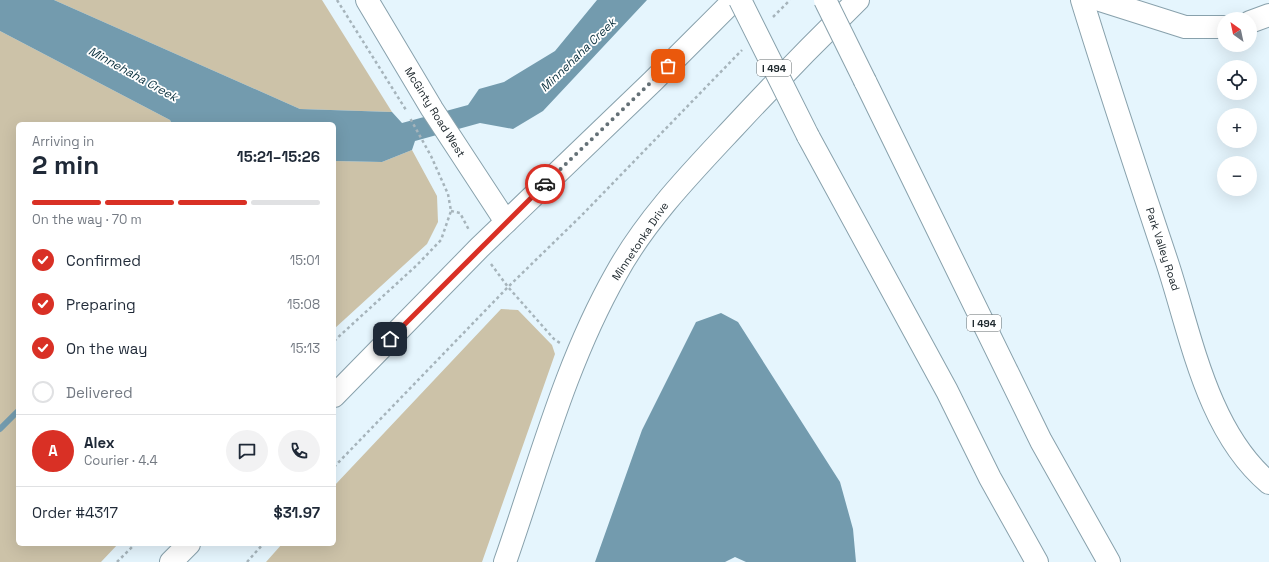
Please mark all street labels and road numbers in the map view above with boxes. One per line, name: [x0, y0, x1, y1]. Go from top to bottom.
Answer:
road number: I 494: [757, 60, 791, 76]
street label: McGinty Road West: [402, 64, 468, 160]
street label: Minnetonka Drive: [609, 199, 671, 283]
street label: Park Valley Road: [1143, 206, 1183, 292]
road number: I 494: [967, 315, 1001, 331]

